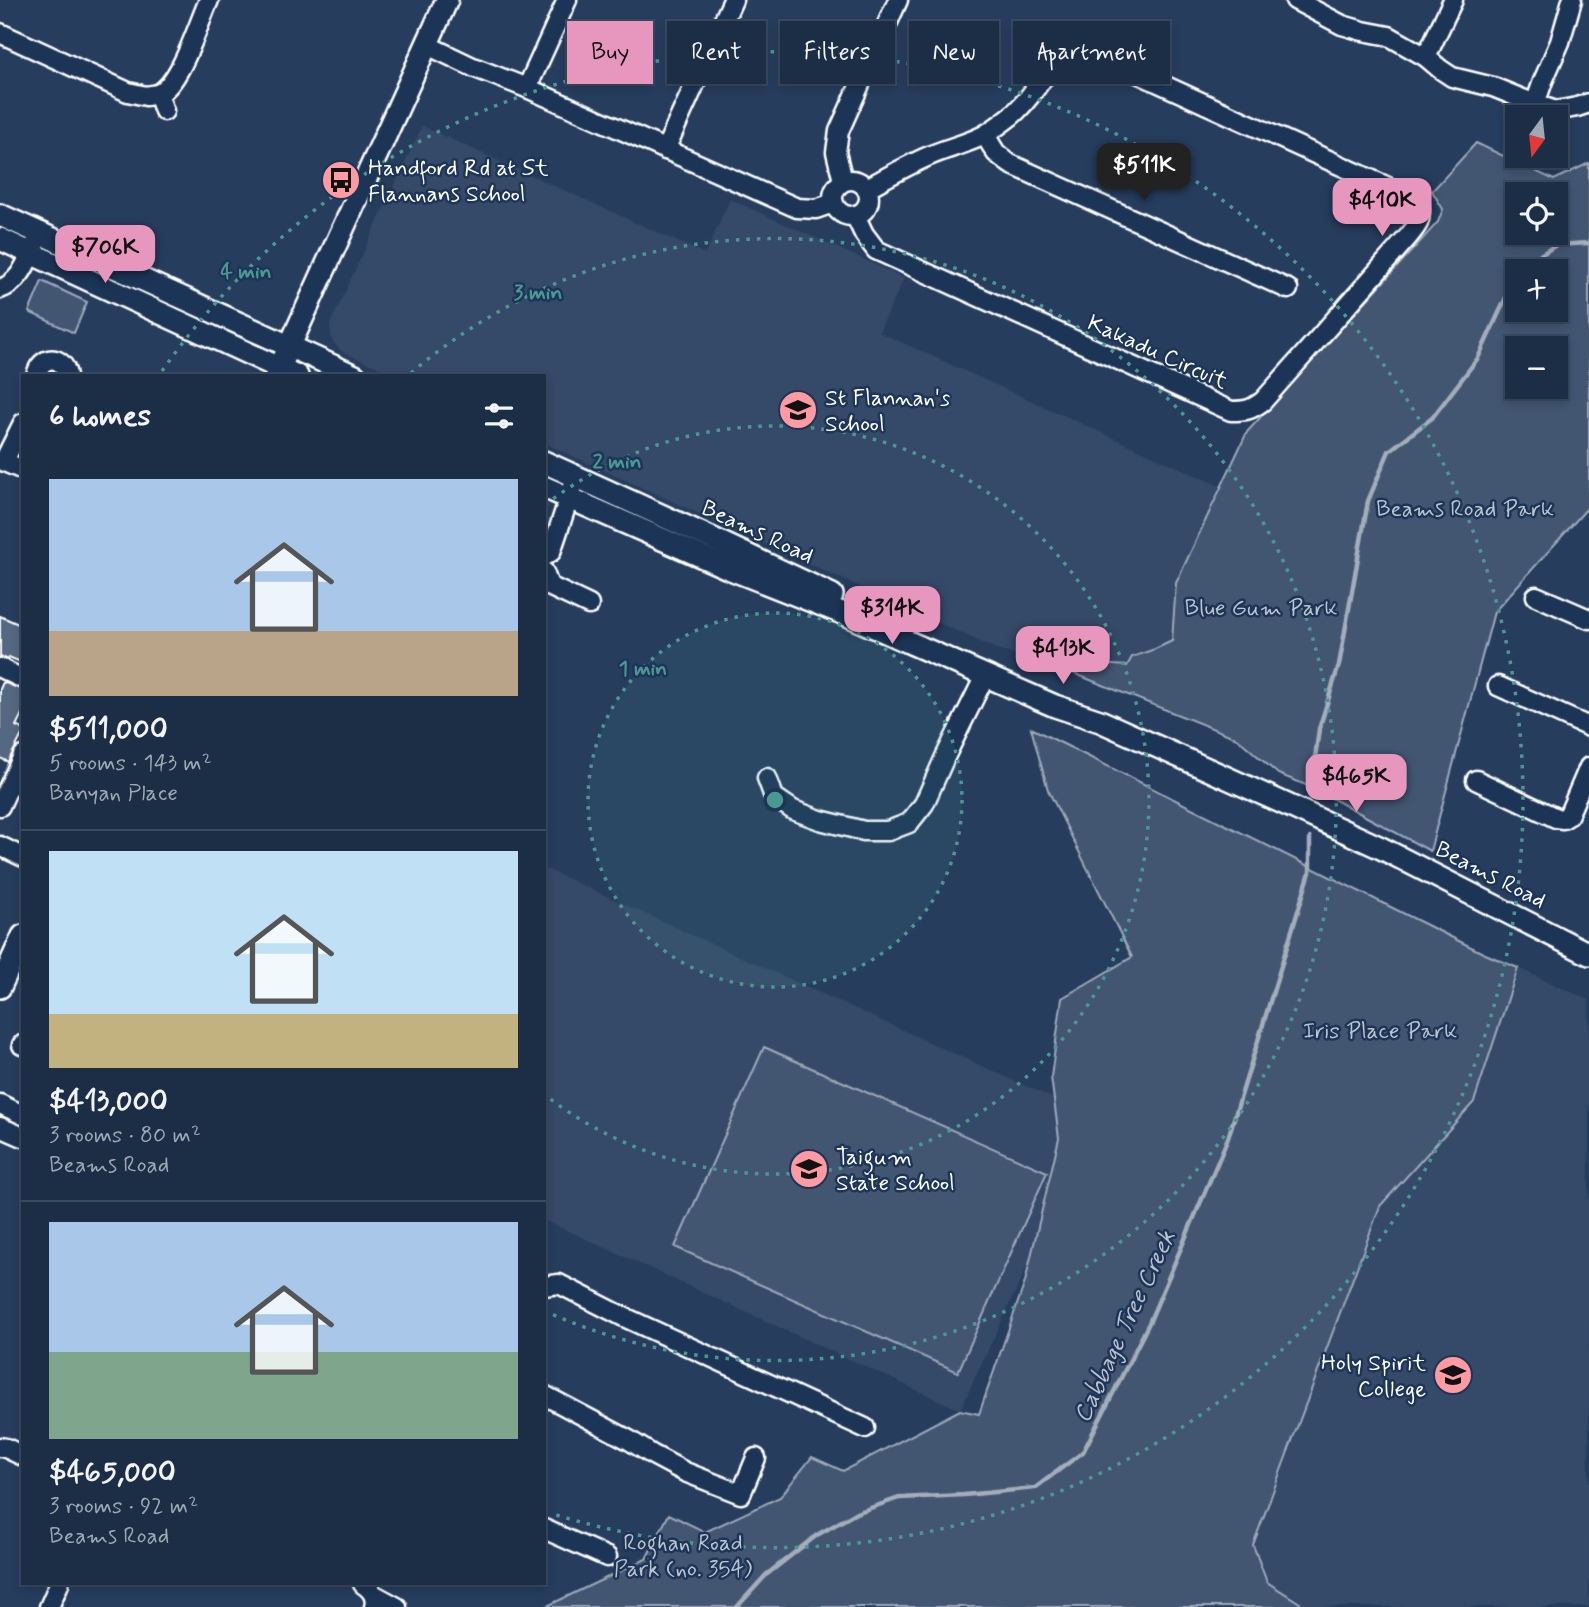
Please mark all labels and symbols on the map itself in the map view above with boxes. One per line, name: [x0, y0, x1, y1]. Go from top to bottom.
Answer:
north arrow: [1505, 105, 1568, 168]
pin: $511K: [1095, 144, 1193, 203]
place label: Handford Rd at St Flannans School: [368, 154, 549, 210]
bus stop icon: Handford Rd at St Flannans School: [320, 159, 362, 201]
pin: $410K: [1333, 178, 1431, 238]
pin: $706K: [56, 226, 154, 285]
text: 4 min: [220, 258, 272, 286]
text: 3 min: [514, 279, 562, 307]
street label: Kakadu Circuit: [1082, 308, 1233, 397]
place label: St Flannan's School: [825, 384, 950, 440]
school or university icon: St Flannan's School: [777, 389, 819, 431]
text: 2 min: [592, 448, 642, 476]
street label: Beams Road: [696, 494, 818, 572]
park label: Beams Road Park: [1376, 495, 1554, 525]
pin: $314K: [843, 586, 941, 646]
park label: Blue Gum Park: [1184, 594, 1338, 624]
pin: $413K: [1014, 626, 1112, 686]
text: 1 min: [619, 655, 667, 683]
pin: $465K: [1307, 754, 1405, 814]
centre of rings: [763, 788, 787, 812]
street label: Beams Road: [1430, 835, 1551, 916]
park label: Iris Place Park: [1303, 1017, 1457, 1047]
place label: Taigum State School: [836, 1143, 955, 1199]
school or university icon: Taigum State School: [788, 1148, 830, 1190]
water label: Cabbage Tree Creek: [1067, 1225, 1184, 1428]
place label: Holy Spirit College: [1321, 1349, 1426, 1405]
school or university icon: Holy Spirit College: [1432, 1354, 1474, 1396]
park label: Roghan Road Park (no. 354): [614, 1529, 752, 1585]

